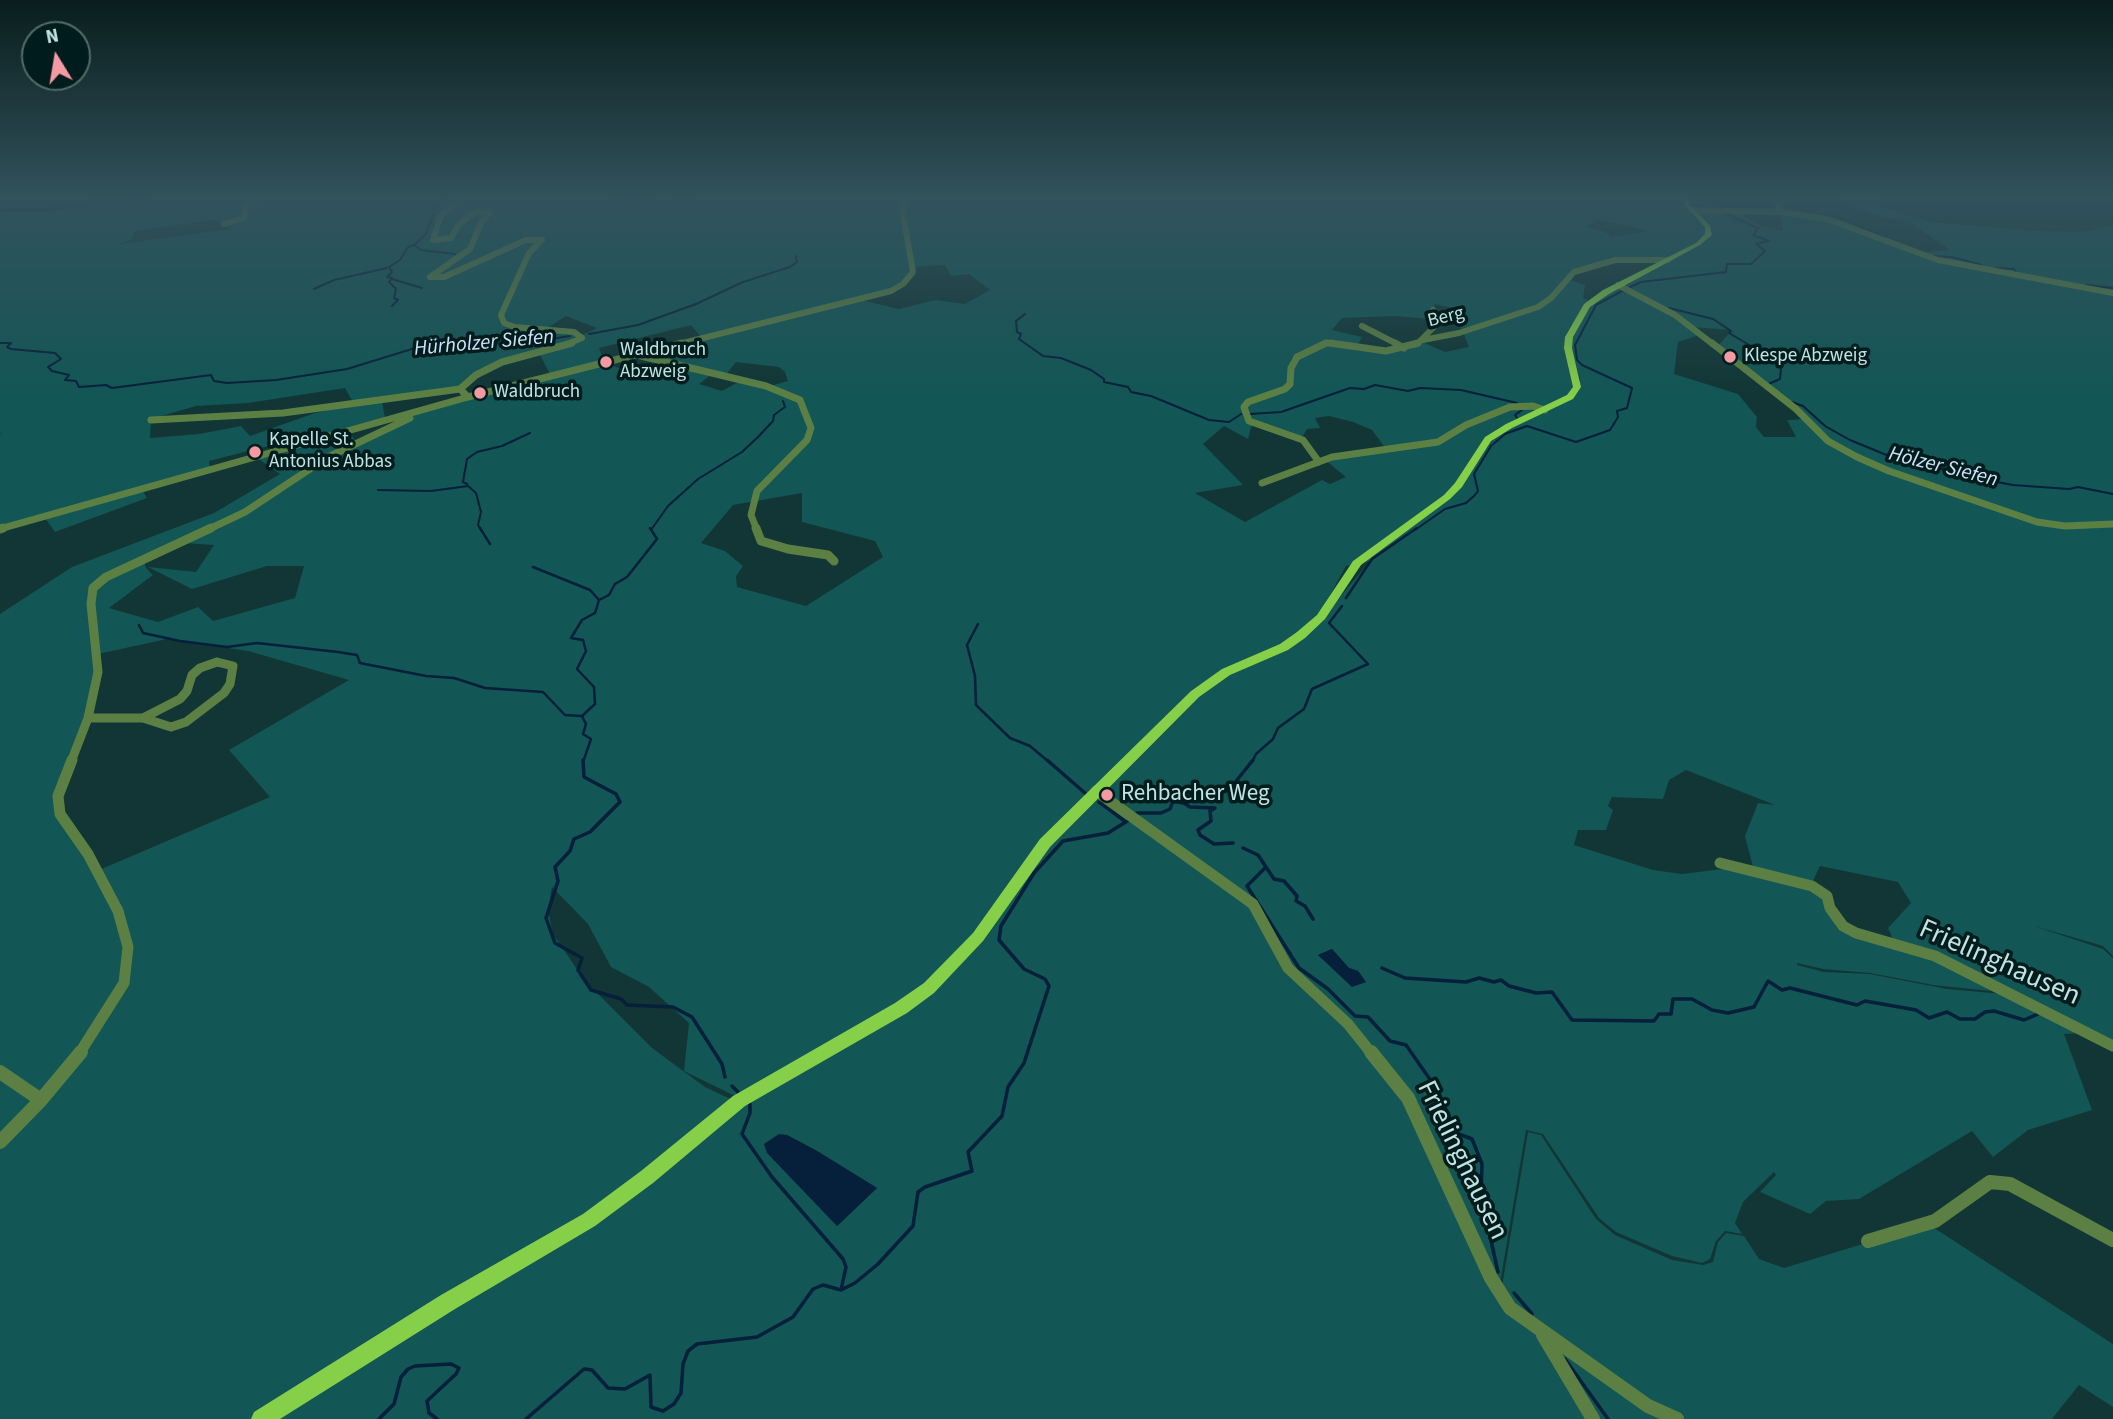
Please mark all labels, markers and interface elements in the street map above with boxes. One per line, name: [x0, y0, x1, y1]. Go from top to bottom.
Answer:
north arrow: [21, 21, 91, 91]
text: N: [43, 22, 61, 51]
street label: Berg: [1425, 303, 1467, 333]
water label: Hürholzer Siefen: [413, 325, 555, 363]
place label: Waldbruch Abzweig: [620, 340, 706, 384]
place label: Klespe Abzweig: [1744, 346, 1867, 368]
marker: Klespe Abzweig: [1722, 349, 1738, 365]
marker: Waldbruch Abzweig: [598, 354, 614, 370]
place label: Waldbruch: [494, 382, 580, 404]
marker: Waldbruch: [472, 385, 488, 401]
place label: Kapelle St. Antonius Abbas: [269, 430, 392, 474]
water label: Hölzer Siefen: [1886, 442, 2000, 494]
marker: Kapelle St. Antonius Abbas: [247, 444, 263, 460]
place label: Rehbacher Weg: [1121, 781, 1270, 809]
marker: Rehbacher Weg: [1099, 787, 1115, 803]
street label: Frielinghausen: [1913, 914, 2085, 1014]
street label: Frielinghausen: [1408, 1076, 1514, 1246]

